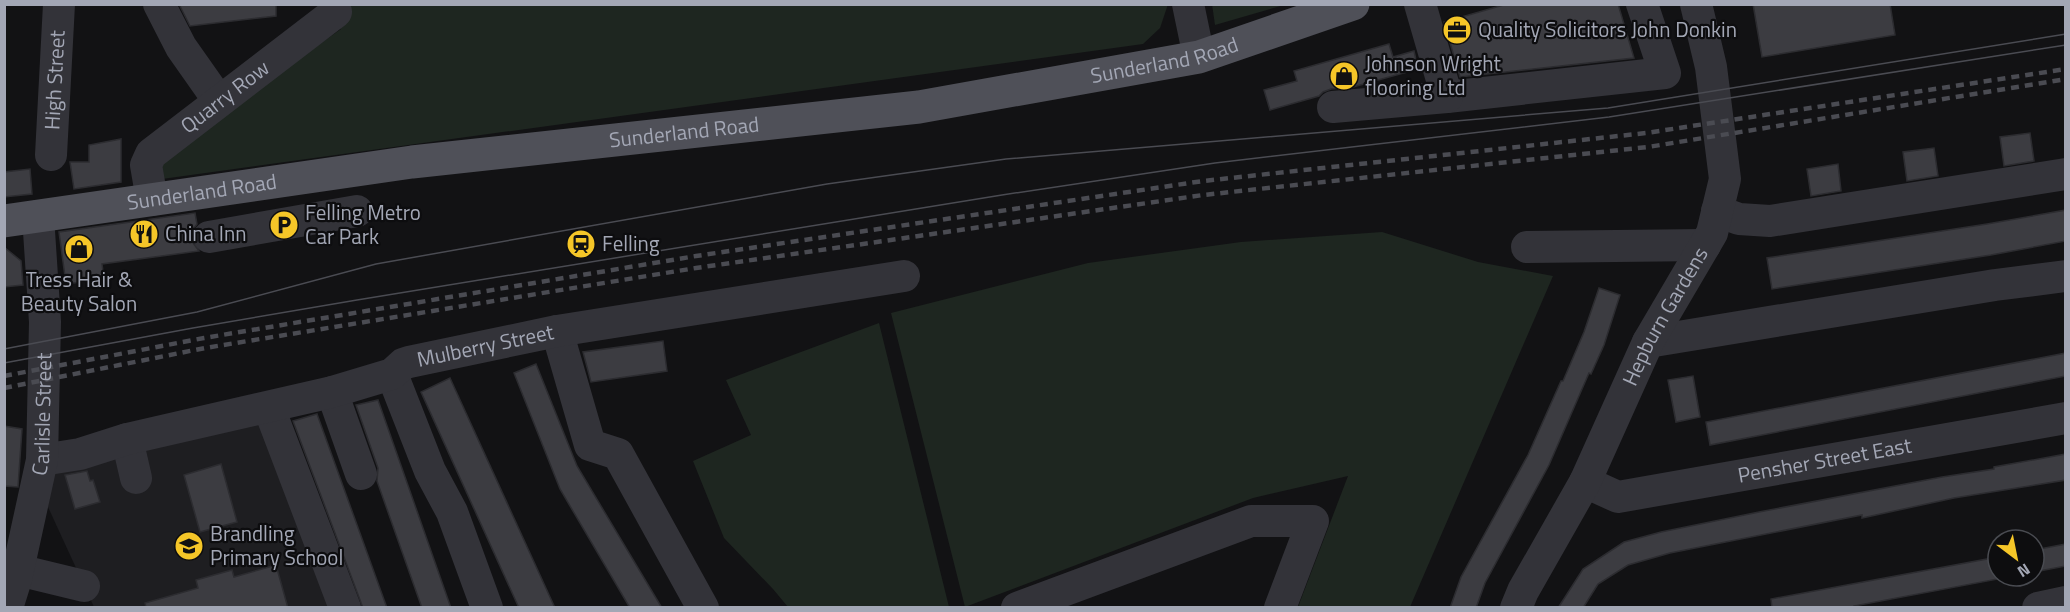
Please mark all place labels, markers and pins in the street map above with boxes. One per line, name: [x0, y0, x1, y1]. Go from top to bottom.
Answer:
place label: Quality Solicitors John Donkin: [1478, 13, 1737, 45]
office icon: Quality Solicitors John Donkin: [1441, 14, 1473, 46]
place label: Johnson Wright flooring Ltd: [1365, 47, 1502, 103]
shop icon: Johnson Wright flooring Ltd: [1328, 60, 1360, 92]
place label: Felling Metro Car Park: [305, 196, 421, 252]
parking icon: Felling Metro Car Park: [268, 209, 300, 241]
place label: China Inn: [165, 217, 246, 249]
restaurant icon: China Inn: [128, 218, 160, 250]
place label: Felling: [602, 227, 660, 259]
station icon: Felling: [565, 228, 597, 260]
shop icon: Tress Hair & Beauty Salon: [63, 233, 95, 265]
place label: Tress Hair & Beauty Salon: [21, 263, 137, 319]
place label: Brandling Primary School: [210, 517, 343, 573]
school or university icon: Brandling Primary School: [173, 530, 205, 562]

